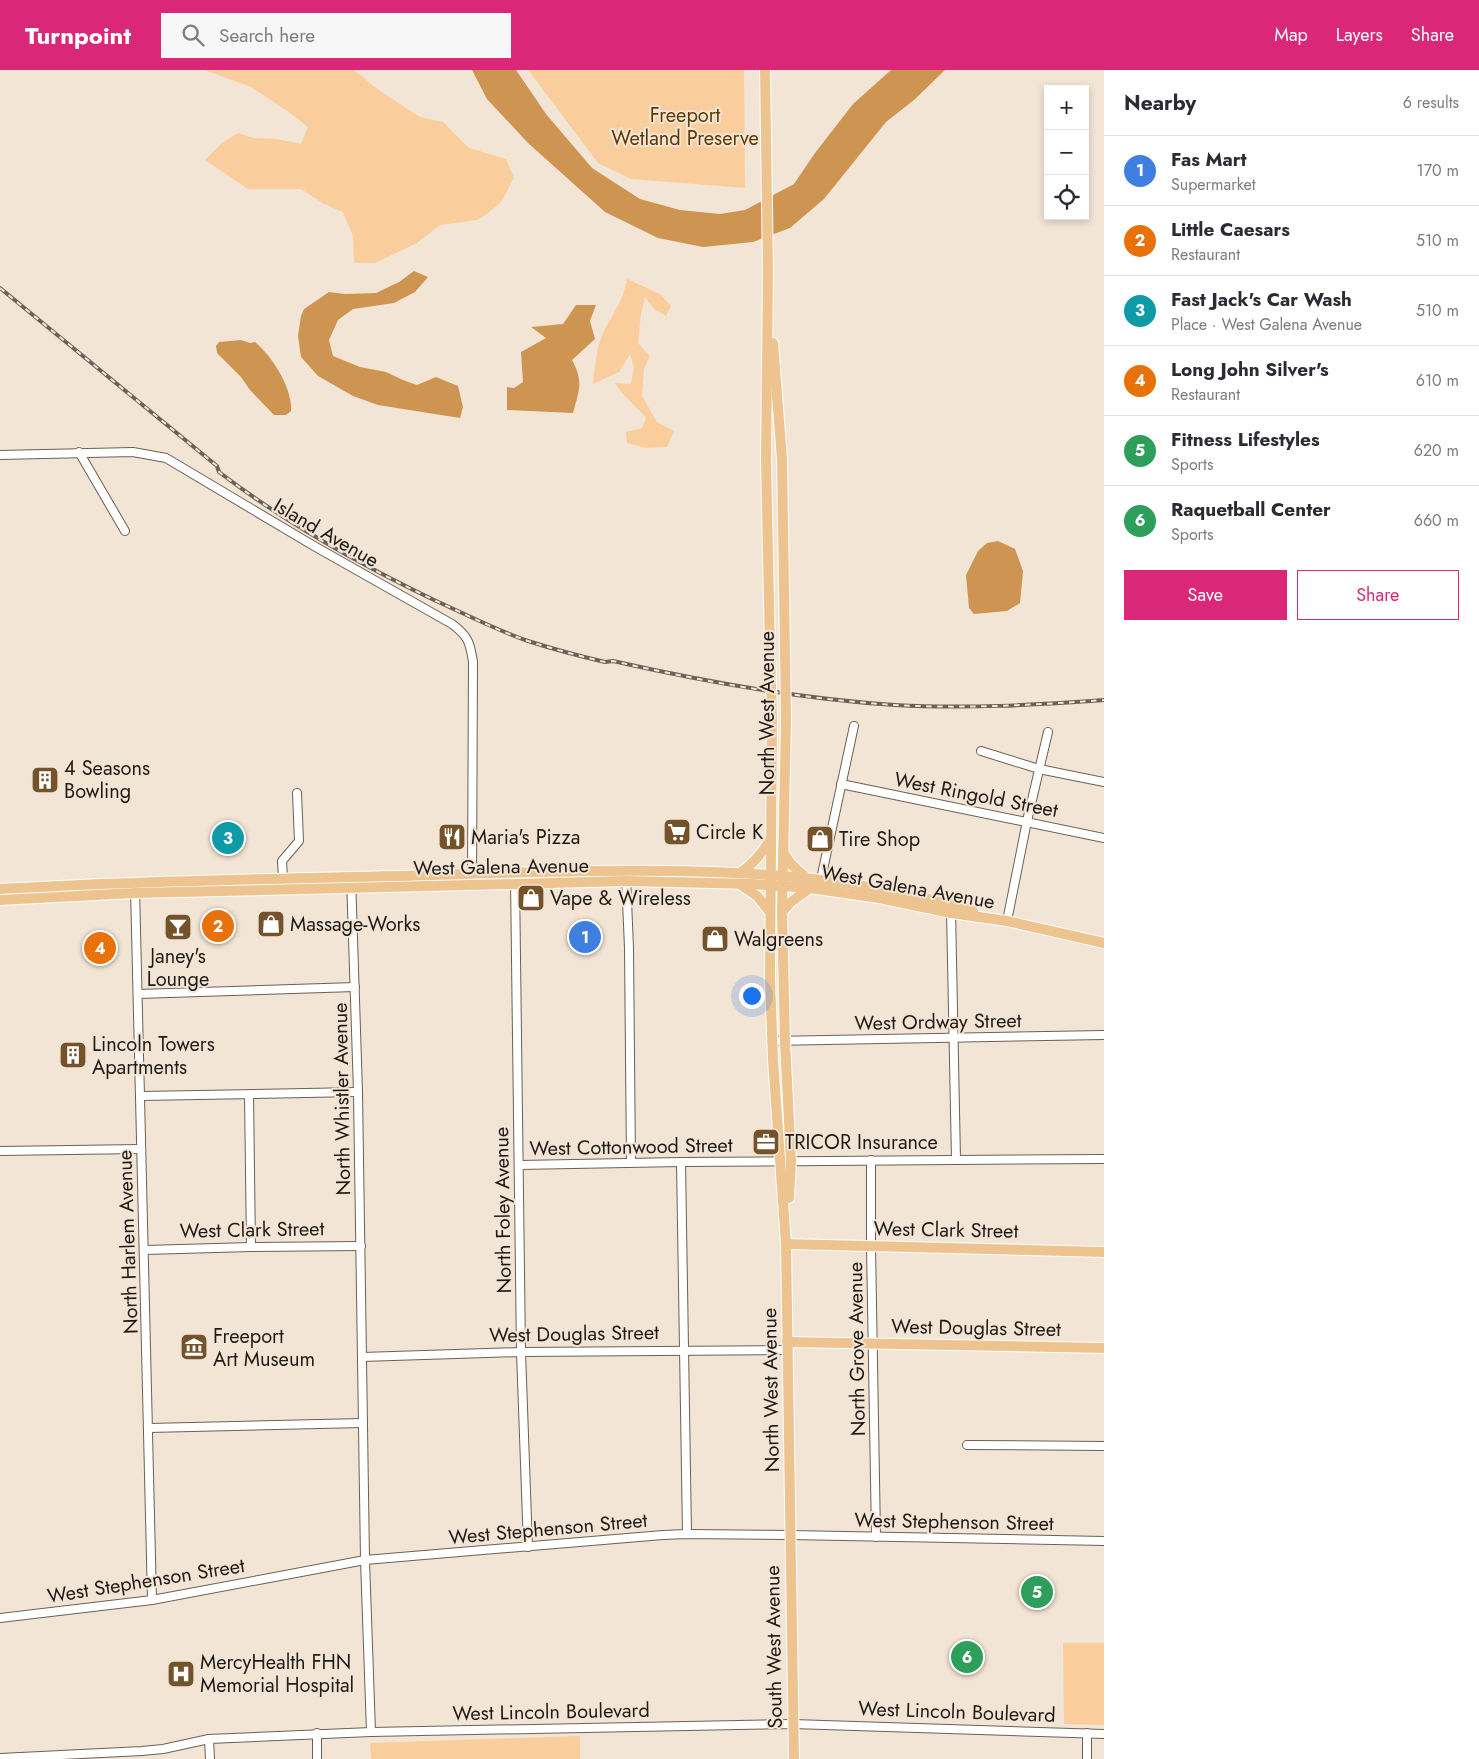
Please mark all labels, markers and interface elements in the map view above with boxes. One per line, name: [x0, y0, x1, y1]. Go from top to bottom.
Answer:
search box: [161, 13, 511, 58]
text: Turnpoint: [25, 18, 131, 53]
icon: search: [179, 21, 207, 49]
text: Search here: [219, 22, 315, 49]
text: Map: [1274, 22, 1308, 48]
text: Layers: [1336, 22, 1383, 48]
text: Share: [1411, 22, 1454, 48]
map controls: [1044, 85, 1089, 220]
button: +: [1044, 85, 1089, 130]
text: Nearby: [1124, 88, 1196, 118]
text: 6 results: [1403, 91, 1459, 114]
park label: Freeport Wetland Preserve: [611, 101, 759, 153]
button: −: [1044, 130, 1089, 175]
text: Fas Mart: [1171, 146, 1247, 173]
text: 1: [1136, 159, 1144, 182]
text: 170 m: [1417, 159, 1459, 182]
text: Supermarket: [1171, 173, 1256, 196]
button: locate: [1044, 175, 1089, 220]
text: Little Caesars: [1171, 216, 1290, 243]
text: 2: [1135, 229, 1145, 252]
text: 510 m: [1416, 229, 1459, 252]
text: Restaurant: [1171, 243, 1240, 266]
text: Fast Jack's Car Wash: [1171, 286, 1352, 313]
text: 3: [1135, 299, 1145, 322]
text: 510 m: [1416, 299, 1459, 322]
text: Place · West Galena Avenue: [1171, 313, 1362, 336]
text: Long John Silver's: [1171, 356, 1329, 383]
text: 4: [1134, 369, 1146, 392]
text: 610 m: [1416, 369, 1459, 392]
text: Restaurant: [1171, 383, 1240, 406]
text: Fitness Lifestyles: [1171, 426, 1320, 453]
text: 5: [1135, 439, 1145, 462]
text: 620 m: [1414, 439, 1459, 462]
text: Sports: [1171, 453, 1213, 476]
street label: Island Avenue: [268, 491, 384, 575]
text: Raquetball Center: [1171, 496, 1331, 523]
text: 6: [1135, 509, 1145, 532]
text: 660 m: [1414, 509, 1459, 532]
text: Sports: [1171, 523, 1213, 546]
button: Save: [1124, 570, 1287, 620]
button: Share: [1297, 570, 1459, 620]
street label: North West Avenue: [753, 631, 782, 795]
place label: 4 Seasons Bowling: [64, 754, 150, 806]
building icon: 4 Seasons Bowling: [30, 765, 60, 795]
street label: West Ringold Street: [892, 765, 1061, 825]
supermarket icon: Circle K: [662, 817, 692, 847]
place label: Circle K: [696, 818, 764, 847]
pin: 3: [212, 819, 244, 857]
restaurant icon: Maria's Pizza: [437, 822, 467, 852]
place label: Maria's Pizza: [471, 823, 580, 852]
shop icon: Tire Shop: [805, 824, 835, 854]
place label: Tire Shop: [839, 825, 920, 854]
street label: West Galena Avenue: [413, 851, 589, 883]
street label: West Galena Avenue: [819, 857, 997, 917]
shop icon: Vape & Wireless: [516, 883, 546, 913]
place label: Vape & Wireless: [550, 884, 691, 913]
pin: 2: [202, 907, 234, 945]
shop icon: Massage-Works: [256, 909, 286, 939]
place label: Massage-Works: [290, 910, 420, 939]
bar icon: Janey's Lounge: [163, 912, 193, 942]
pin: 1: [569, 918, 601, 956]
shop icon: Walgreens: [700, 924, 730, 954]
place label: Walgreens: [734, 925, 823, 954]
pin: 4: [84, 929, 116, 967]
place label: Janey's Lounge: [147, 942, 209, 994]
your location: [739, 983, 765, 1009]
street label: North Whistler Avenue: [326, 1002, 358, 1196]
street label: West Ordway Street: [854, 1006, 1022, 1038]
place label: Lincoln Towers Apartments: [92, 1030, 215, 1082]
building icon: Lincoln Towers Apartments: [58, 1040, 88, 1070]
street label: North Foley Avenue: [487, 1126, 519, 1294]
office icon: TRICOR Insurance: [751, 1127, 781, 1157]
place label: TRICOR Insurance: [785, 1128, 938, 1157]
street label: West Cottonwood Street: [529, 1131, 733, 1163]
street label: North Harlem Avenue: [110, 1149, 146, 1335]
street label: West Clark Street: [179, 1214, 325, 1246]
street label: West Clark Street: [873, 1214, 1019, 1246]
street label: North Grove Avenue: [841, 1262, 873, 1436]
street label: North West Avenue: [755, 1308, 787, 1472]
street label: West Douglas Street: [891, 1312, 1061, 1344]
street label: West Douglas Street: [489, 1318, 659, 1350]
place label: Freeport Art Museum: [213, 1322, 315, 1374]
museum icon: Freeport Art Museum: [179, 1332, 209, 1362]
street label: West Stephenson Street: [447, 1506, 649, 1552]
street label: West Stephenson Street: [854, 1506, 1054, 1538]
street label: West Stephenson Street: [45, 1551, 247, 1611]
street label: South West Avenue: [758, 1565, 790, 1729]
pin: 5: [1021, 1573, 1053, 1611]
pin: 6: [951, 1638, 983, 1676]
place label: MercyHealth FHN Memorial Hospital: [200, 1648, 354, 1700]
hospital icon: MercyHealth FHN Memorial Hospital: [166, 1659, 196, 1689]
street label: West Lincoln Boulevard: [858, 1694, 1056, 1730]
street label: West Lincoln Boulevard: [452, 1696, 650, 1728]

